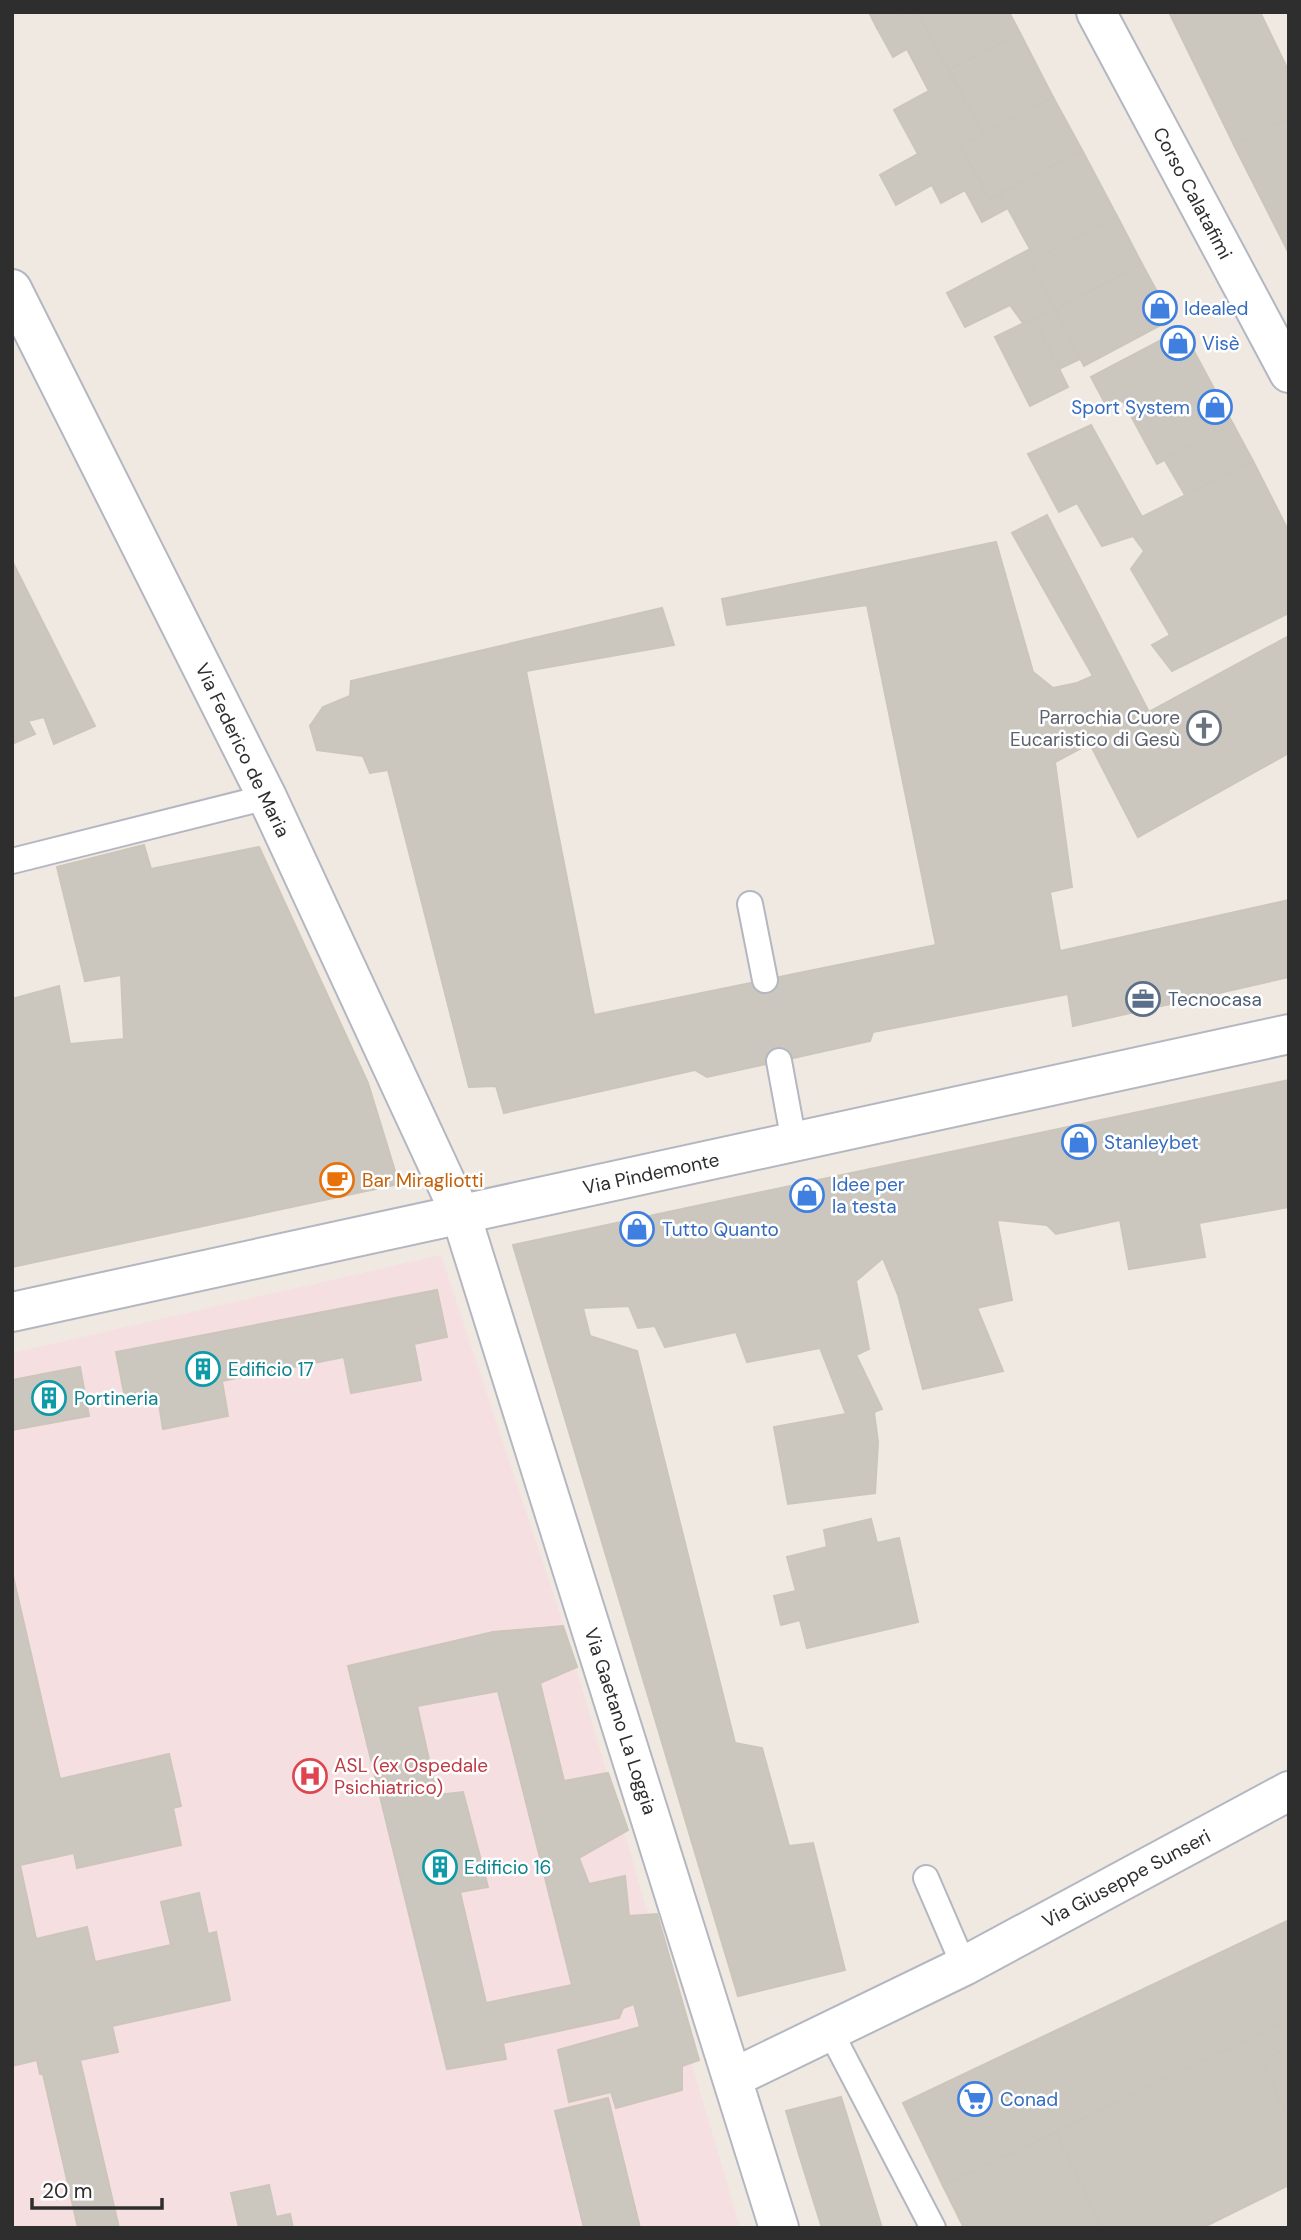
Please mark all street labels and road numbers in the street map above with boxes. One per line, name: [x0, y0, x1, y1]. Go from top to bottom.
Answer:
street label: Corso Calatafimi: [1147, 123, 1238, 264]
street label: Via Federico de Maria: [190, 659, 296, 841]
street label: Via Pindemonte: [581, 1147, 722, 1200]
street label: Via Gaetano La Loggia: [579, 1625, 663, 1818]
street label: Via Giuseppe Sunseri: [1038, 1823, 1215, 1933]

